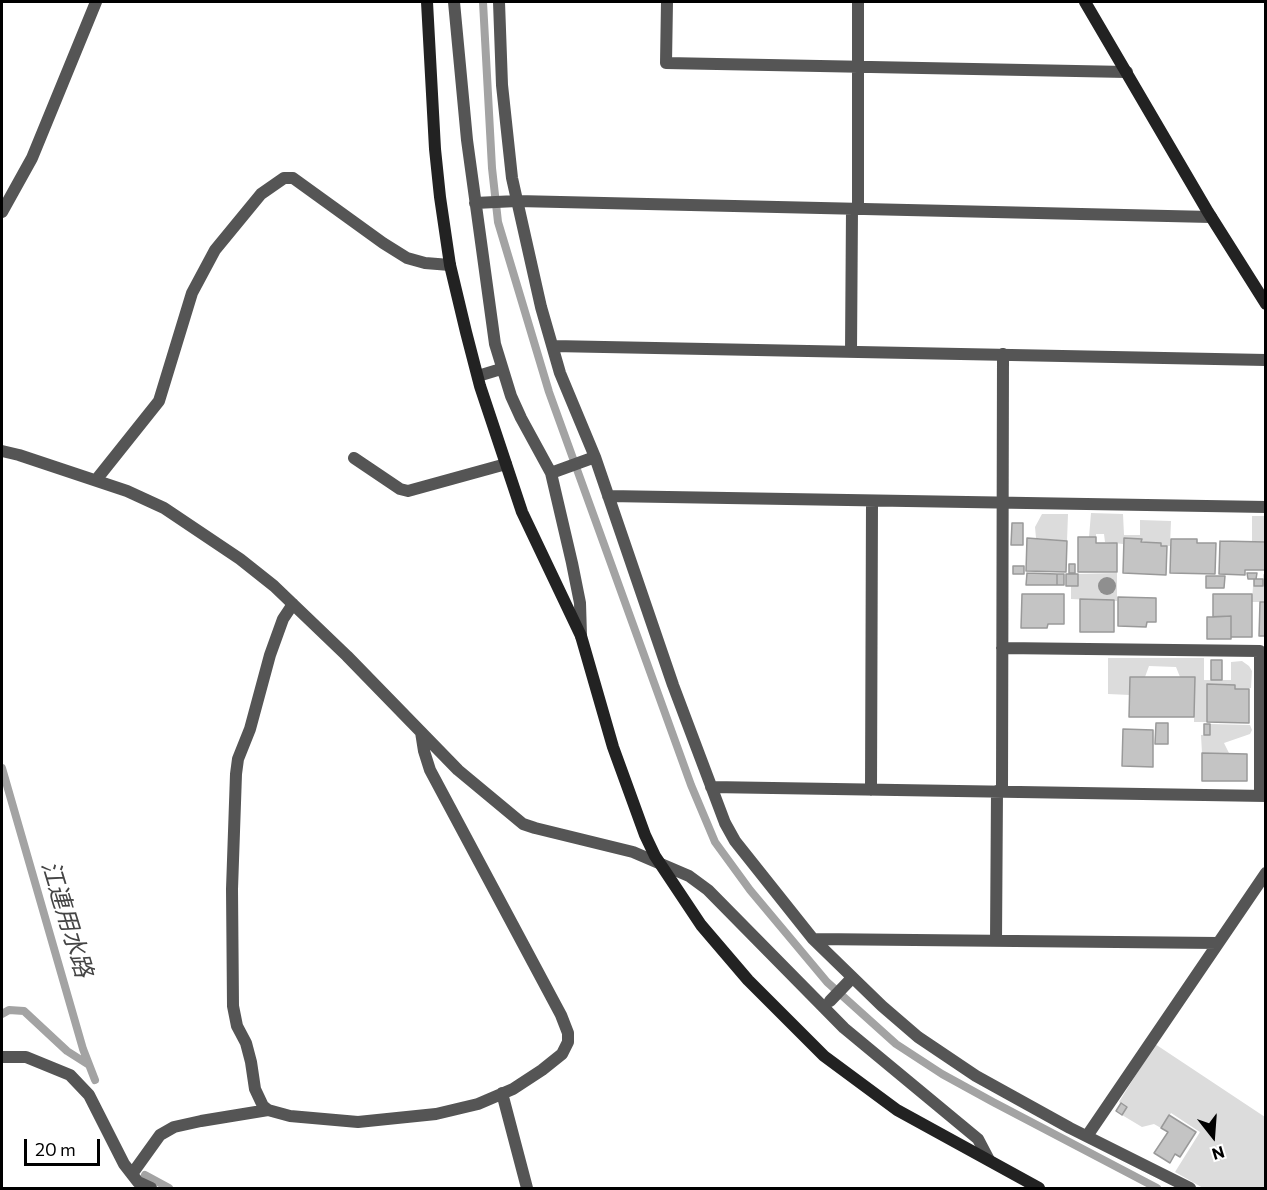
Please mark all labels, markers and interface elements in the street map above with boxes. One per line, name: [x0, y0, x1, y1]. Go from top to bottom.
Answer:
water label: 江連用水路: [36, 857, 98, 981]
north arrow: [1183, 1106, 1243, 1166]
scale bar: [27, 1127, 104, 1165]
text: 20 m: [35, 1138, 76, 1160]
text: N: [1210, 1143, 1227, 1165]

